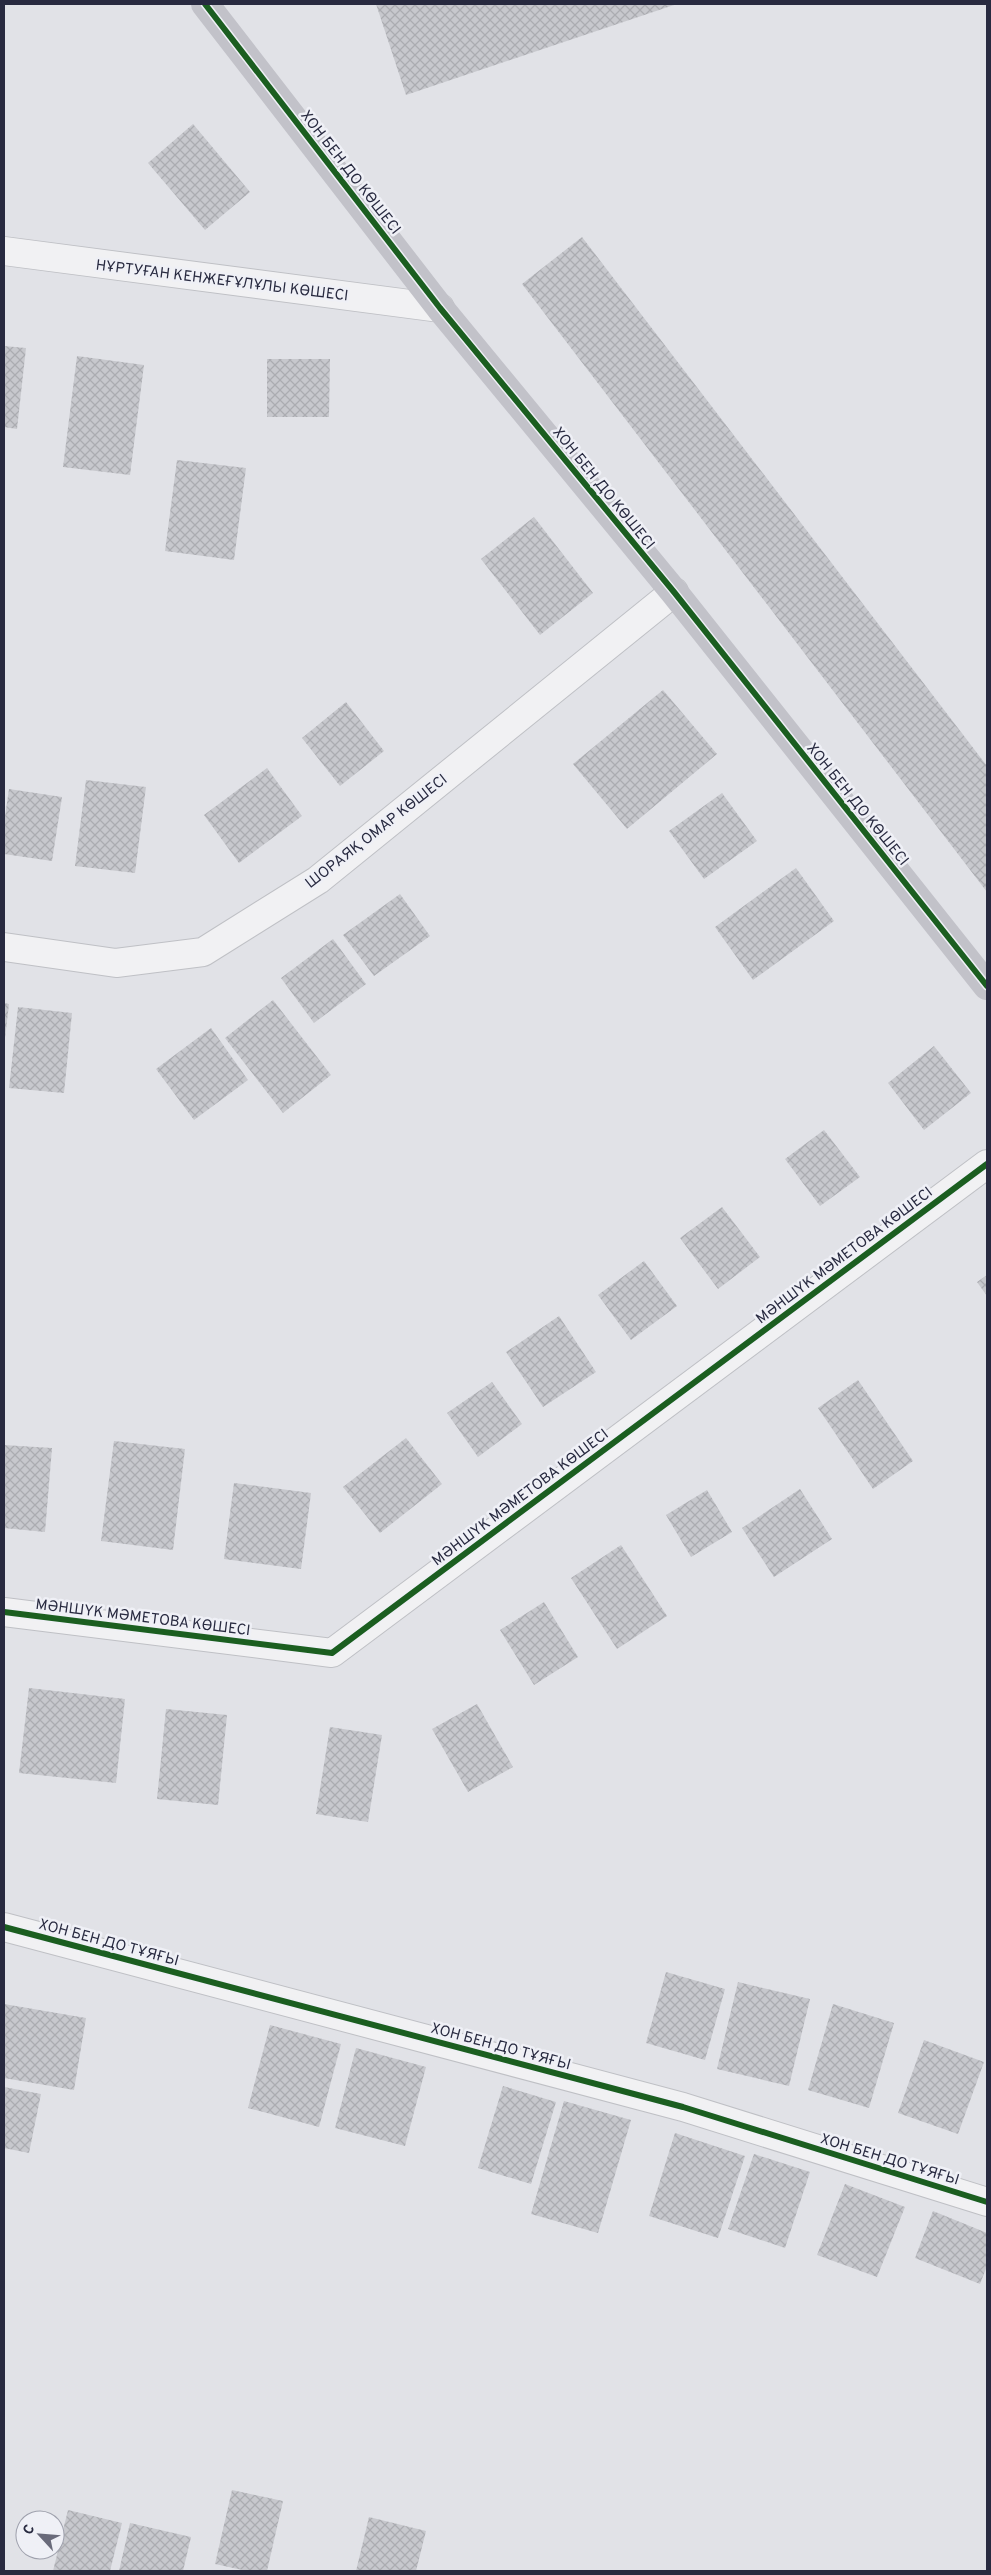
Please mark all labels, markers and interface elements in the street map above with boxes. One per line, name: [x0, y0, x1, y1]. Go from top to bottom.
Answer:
street label: ХОН БЕН ДО КӨШЕСІ: [295, 107, 404, 239]
street label: НҰРТУҒАН КЕНЖЕҒҰЛҰЛЫ КӨШЕСІ: [94, 257, 349, 306]
street label: ХОН БЕН ДО КӨШЕСІ: [548, 424, 658, 554]
street label: ХОН БЕН ДО КӨШЕСІ: [802, 740, 912, 870]
street label: ШОРАЯҚ ОМАР КӨШЕСІ: [302, 771, 452, 894]
street label: МӘНШҮК МӘМЕТОВА КӨШЕСІ: [753, 1183, 937, 1329]
street label: МӘНШҮК МӘМЕТОВА КӨШЕСІ: [429, 1425, 613, 1571]
street label: МӘНШҮК МӘМЕТОВА КӨШЕСІ: [34, 1596, 251, 1641]
street label: ХОН БЕН ДО ТҰЯҒЫ: [36, 1916, 181, 1971]
street label: ХОН БЕН ДО ТҰЯҒЫ: [428, 2020, 573, 2075]
street label: ХОН БЕН ДО ТҰЯҒЫ: [818, 2130, 961, 2191]
north arrow: [15, 2510, 65, 2560]
text: С: [20, 2522, 39, 2538]

